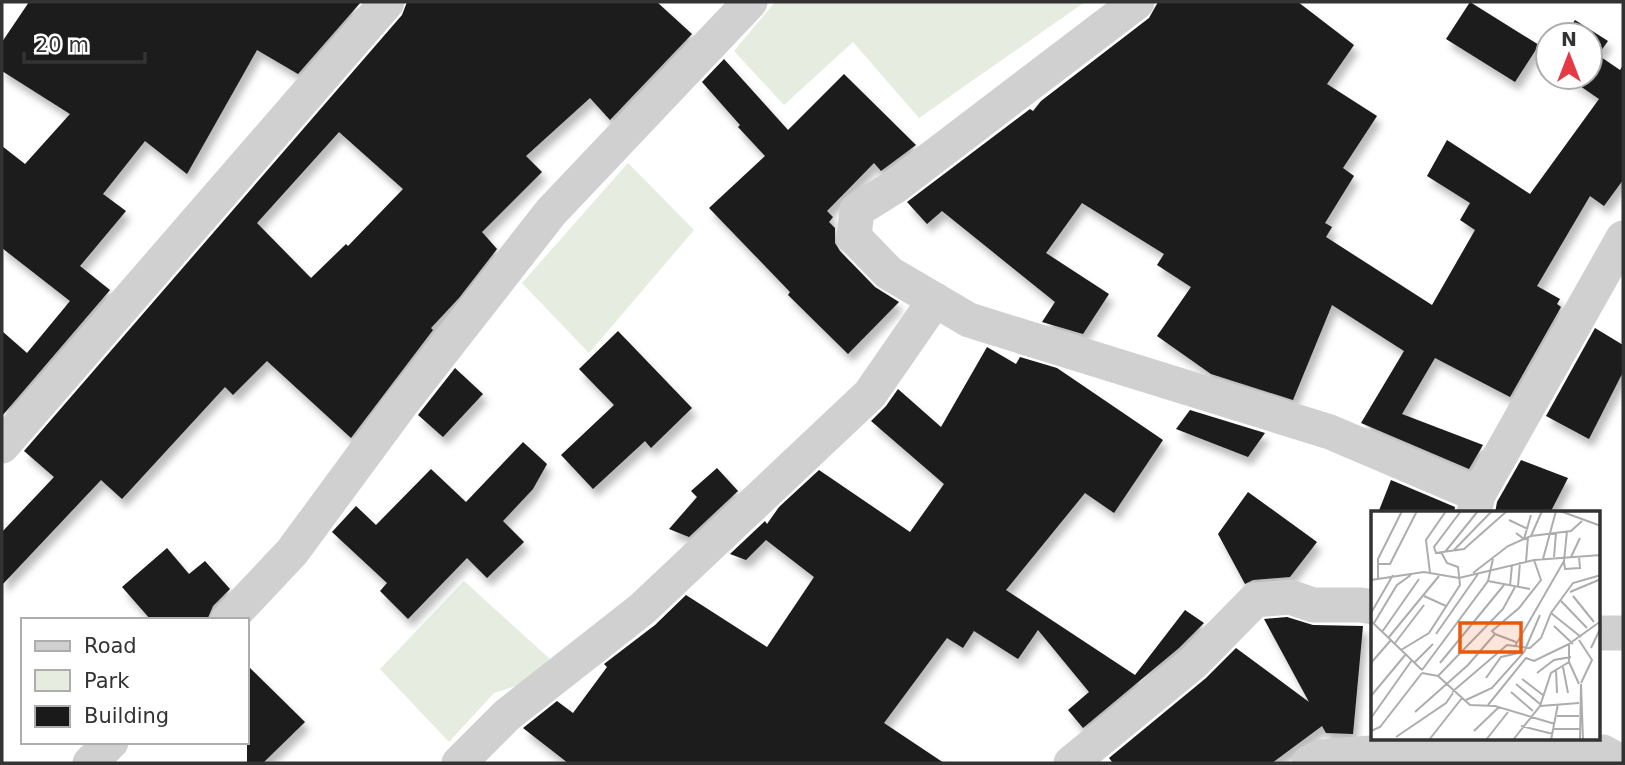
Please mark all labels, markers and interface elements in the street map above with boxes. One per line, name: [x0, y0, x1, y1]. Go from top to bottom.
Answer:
scale bar: [24, 21, 145, 65]
north arrow: [1534, 21, 1604, 91]
text: N: [1561, 28, 1577, 50]
text: 20 m: [35, 33, 89, 57]
inset map: [1371, 511, 1600, 740]
legend: [21, 618, 248, 744]
text: Road: [84, 634, 137, 658]
text: Park: [84, 669, 130, 693]
text: Building: [84, 704, 169, 728]

